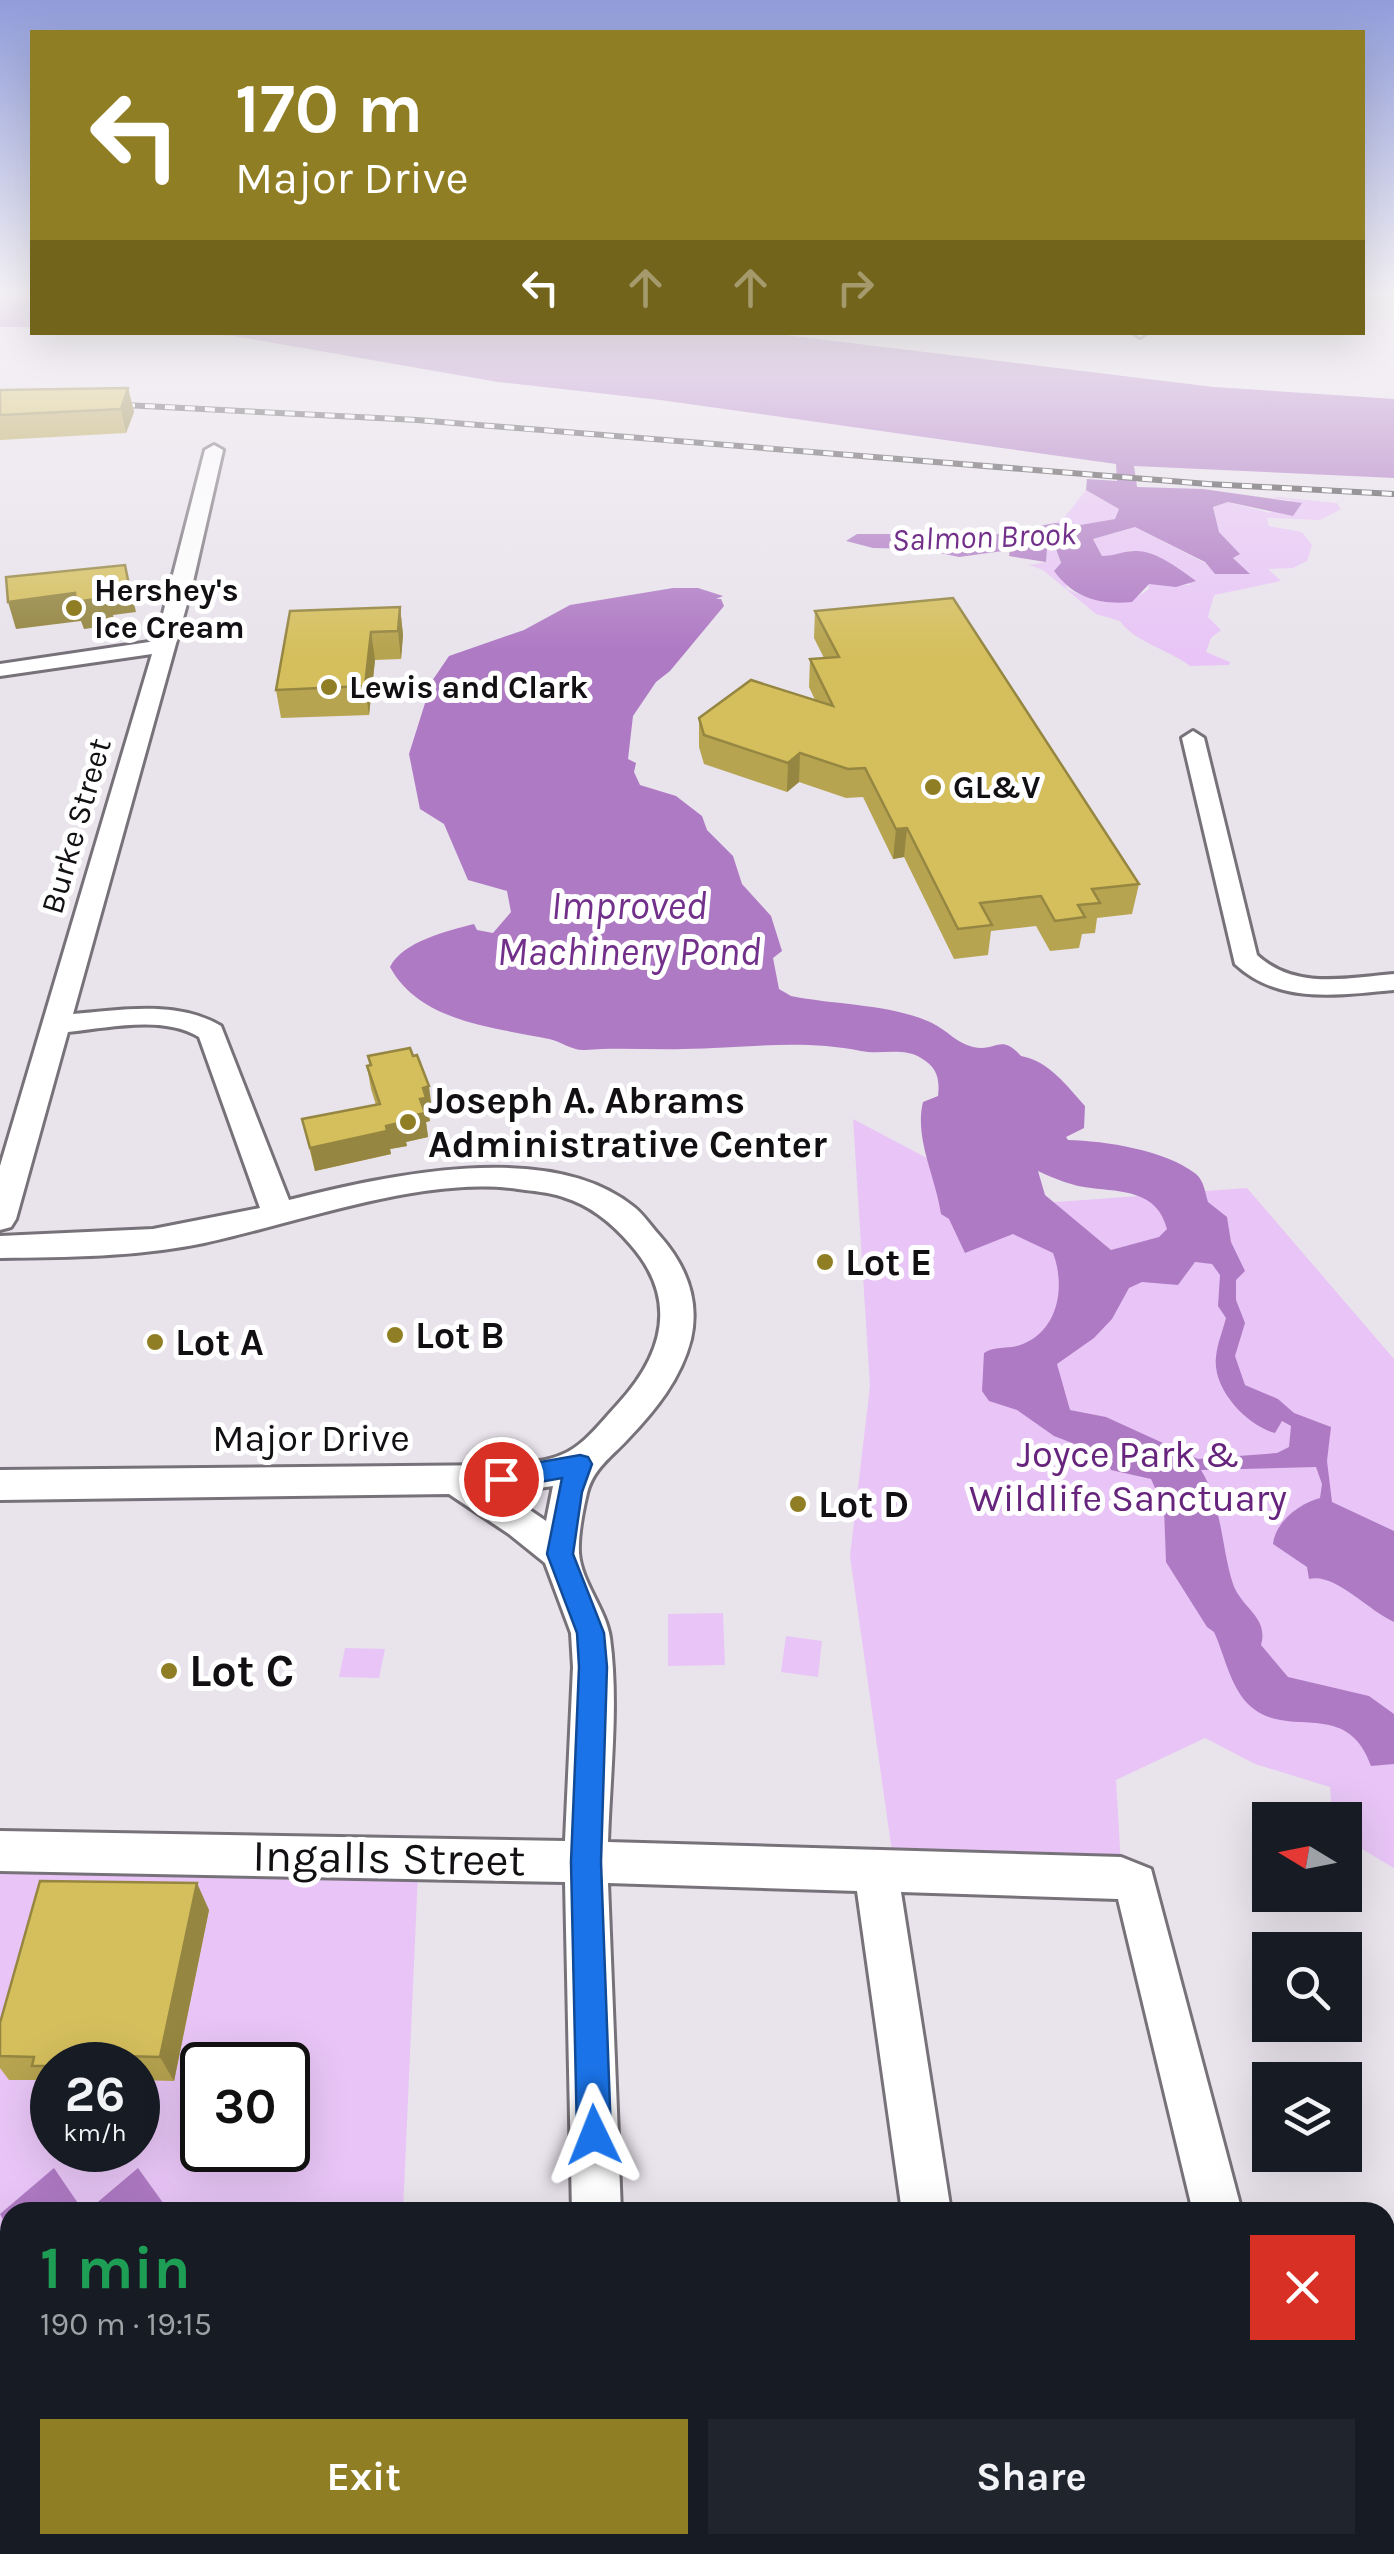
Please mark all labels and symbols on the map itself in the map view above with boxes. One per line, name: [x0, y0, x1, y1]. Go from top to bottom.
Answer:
water label: Salmon Brook: [891, 515, 1078, 559]
place label: Hershey's Ice Cream: [94, 572, 245, 646]
marker: Hershey's Ice Cream: [63, 597, 85, 619]
place label: Lewis and Clark: [349, 669, 588, 706]
marker: Lewis and Clark: [318, 676, 340, 698]
street label: Burke Street: [33, 734, 119, 918]
place label: GL&V: [953, 769, 1041, 806]
marker: GL&V: [922, 776, 944, 798]
water label: Improved Machinery Pond: [497, 882, 761, 975]
place label: Joseph A. Abrams Administrative Center: [428, 1078, 827, 1167]
marker: Joseph A. Abrams Administrative Center: [397, 1111, 419, 1133]
place label: Lot E: [845, 1240, 932, 1285]
marker: Lot E: [814, 1251, 836, 1273]
place label: Lot B: [415, 1313, 505, 1358]
place label: Lot A: [175, 1320, 264, 1365]
marker: Lot B: [384, 1324, 406, 1346]
marker: Lot A: [144, 1331, 166, 1353]
street label: Major Drive: [212, 1416, 410, 1461]
park label: Joyce Park & Wildlife Sanctuary: [969, 1432, 1287, 1521]
pin: [459, 1437, 544, 1522]
place label: Lot D: [818, 1482, 909, 1527]
marker: Lot D: [787, 1493, 809, 1515]
place label: Lot C: [189, 1645, 294, 1697]
marker: Lot C: [158, 1660, 180, 1682]
north arrow: [1252, 1802, 1362, 1912]
street label: Ingalls Street: [252, 1830, 526, 1887]
speed limit sign: 30: [180, 2042, 310, 2172]
position arrow: [542, 2083, 646, 2187]

